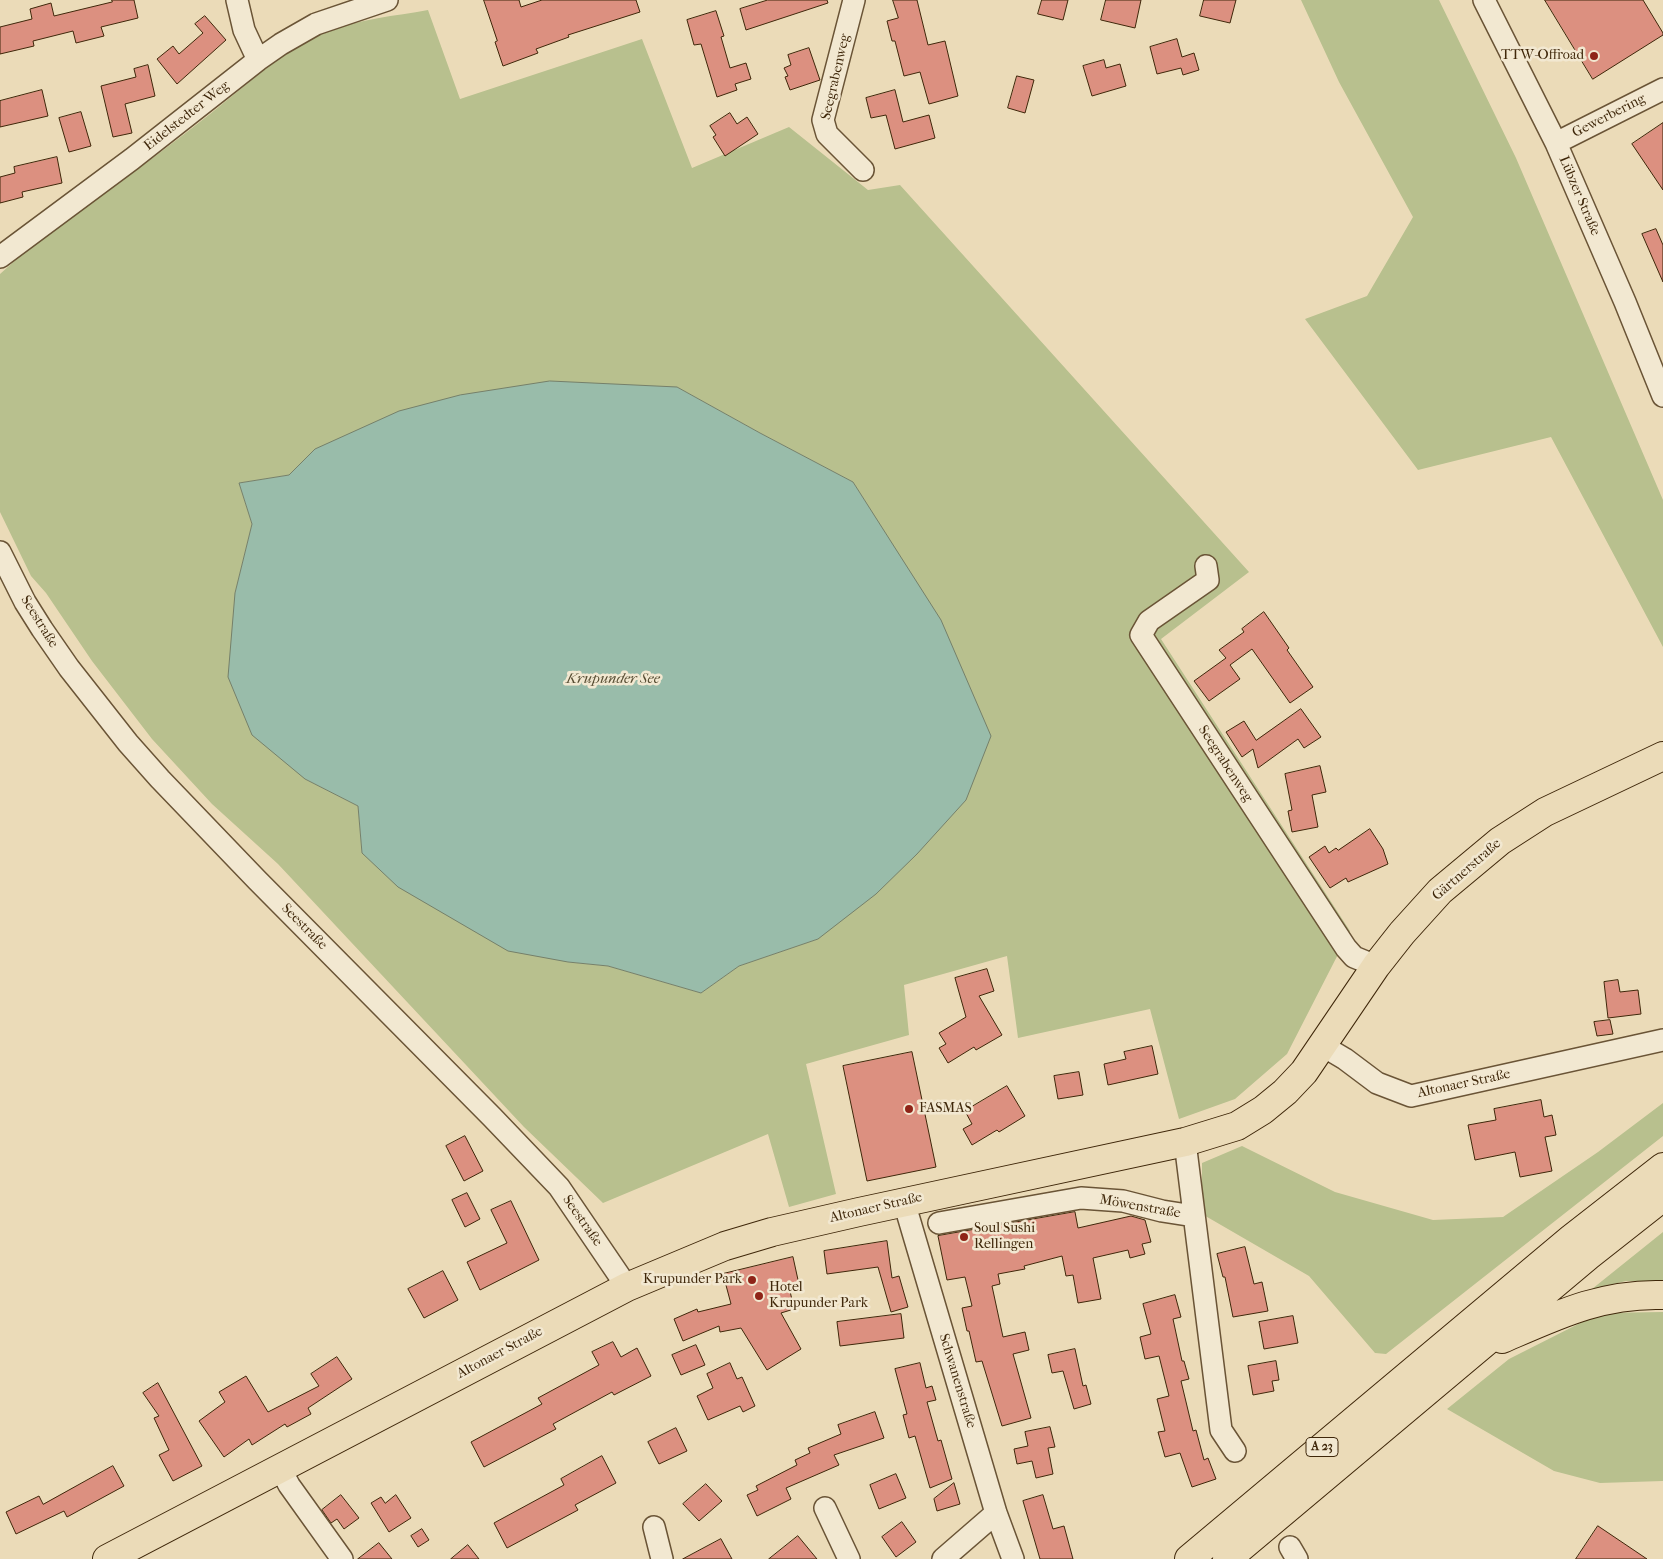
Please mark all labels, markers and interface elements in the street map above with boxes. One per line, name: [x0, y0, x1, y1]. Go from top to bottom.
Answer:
street label: Seegrabenweg: [818, 32, 854, 122]
place label: TTW-Offroad: [1501, 48, 1584, 64]
marker: TTW-Offroad: [1588, 50, 1600, 62]
street label: Eidelstedter Weg: [141, 77, 233, 155]
street label: Gewerbering: [1570, 90, 1648, 142]
street label: Lübzer Straße: [1555, 154, 1603, 238]
street label: Seestraße: [16, 593, 62, 651]
water label: Krupunder See: [566, 670, 660, 688]
street label: Seegrabenweg: [1194, 723, 1256, 805]
street label: Gärtnerstraße: [1429, 836, 1505, 904]
street label: Seestraße: [277, 900, 331, 954]
street label: Altonaer Straße: [1416, 1066, 1512, 1102]
place label: FASMAS: [919, 1101, 972, 1117]
marker: FASMAS: [903, 1103, 915, 1115]
street label: Altonaer Straße: [828, 1189, 924, 1227]
street label: Seestraße: [558, 1192, 606, 1250]
street label: Möwenstraße: [1098, 1192, 1182, 1222]
place label: Soul Sushi Rellingen: [974, 1221, 1035, 1254]
marker: Soul Sushi Rellingen: [958, 1231, 970, 1243]
place label: Krupunder Park: [643, 1272, 742, 1288]
marker: Krupunder Park: [746, 1274, 758, 1286]
place label: Hotel Krupunder Park: [769, 1280, 868, 1312]
marker: Hotel Krupunder Park: [753, 1290, 765, 1302]
street label: Altonaer Straße: [454, 1323, 546, 1383]
street label: Schwanenstraße: [935, 1332, 979, 1430]
road number: A 23: [1306, 1438, 1338, 1456]

